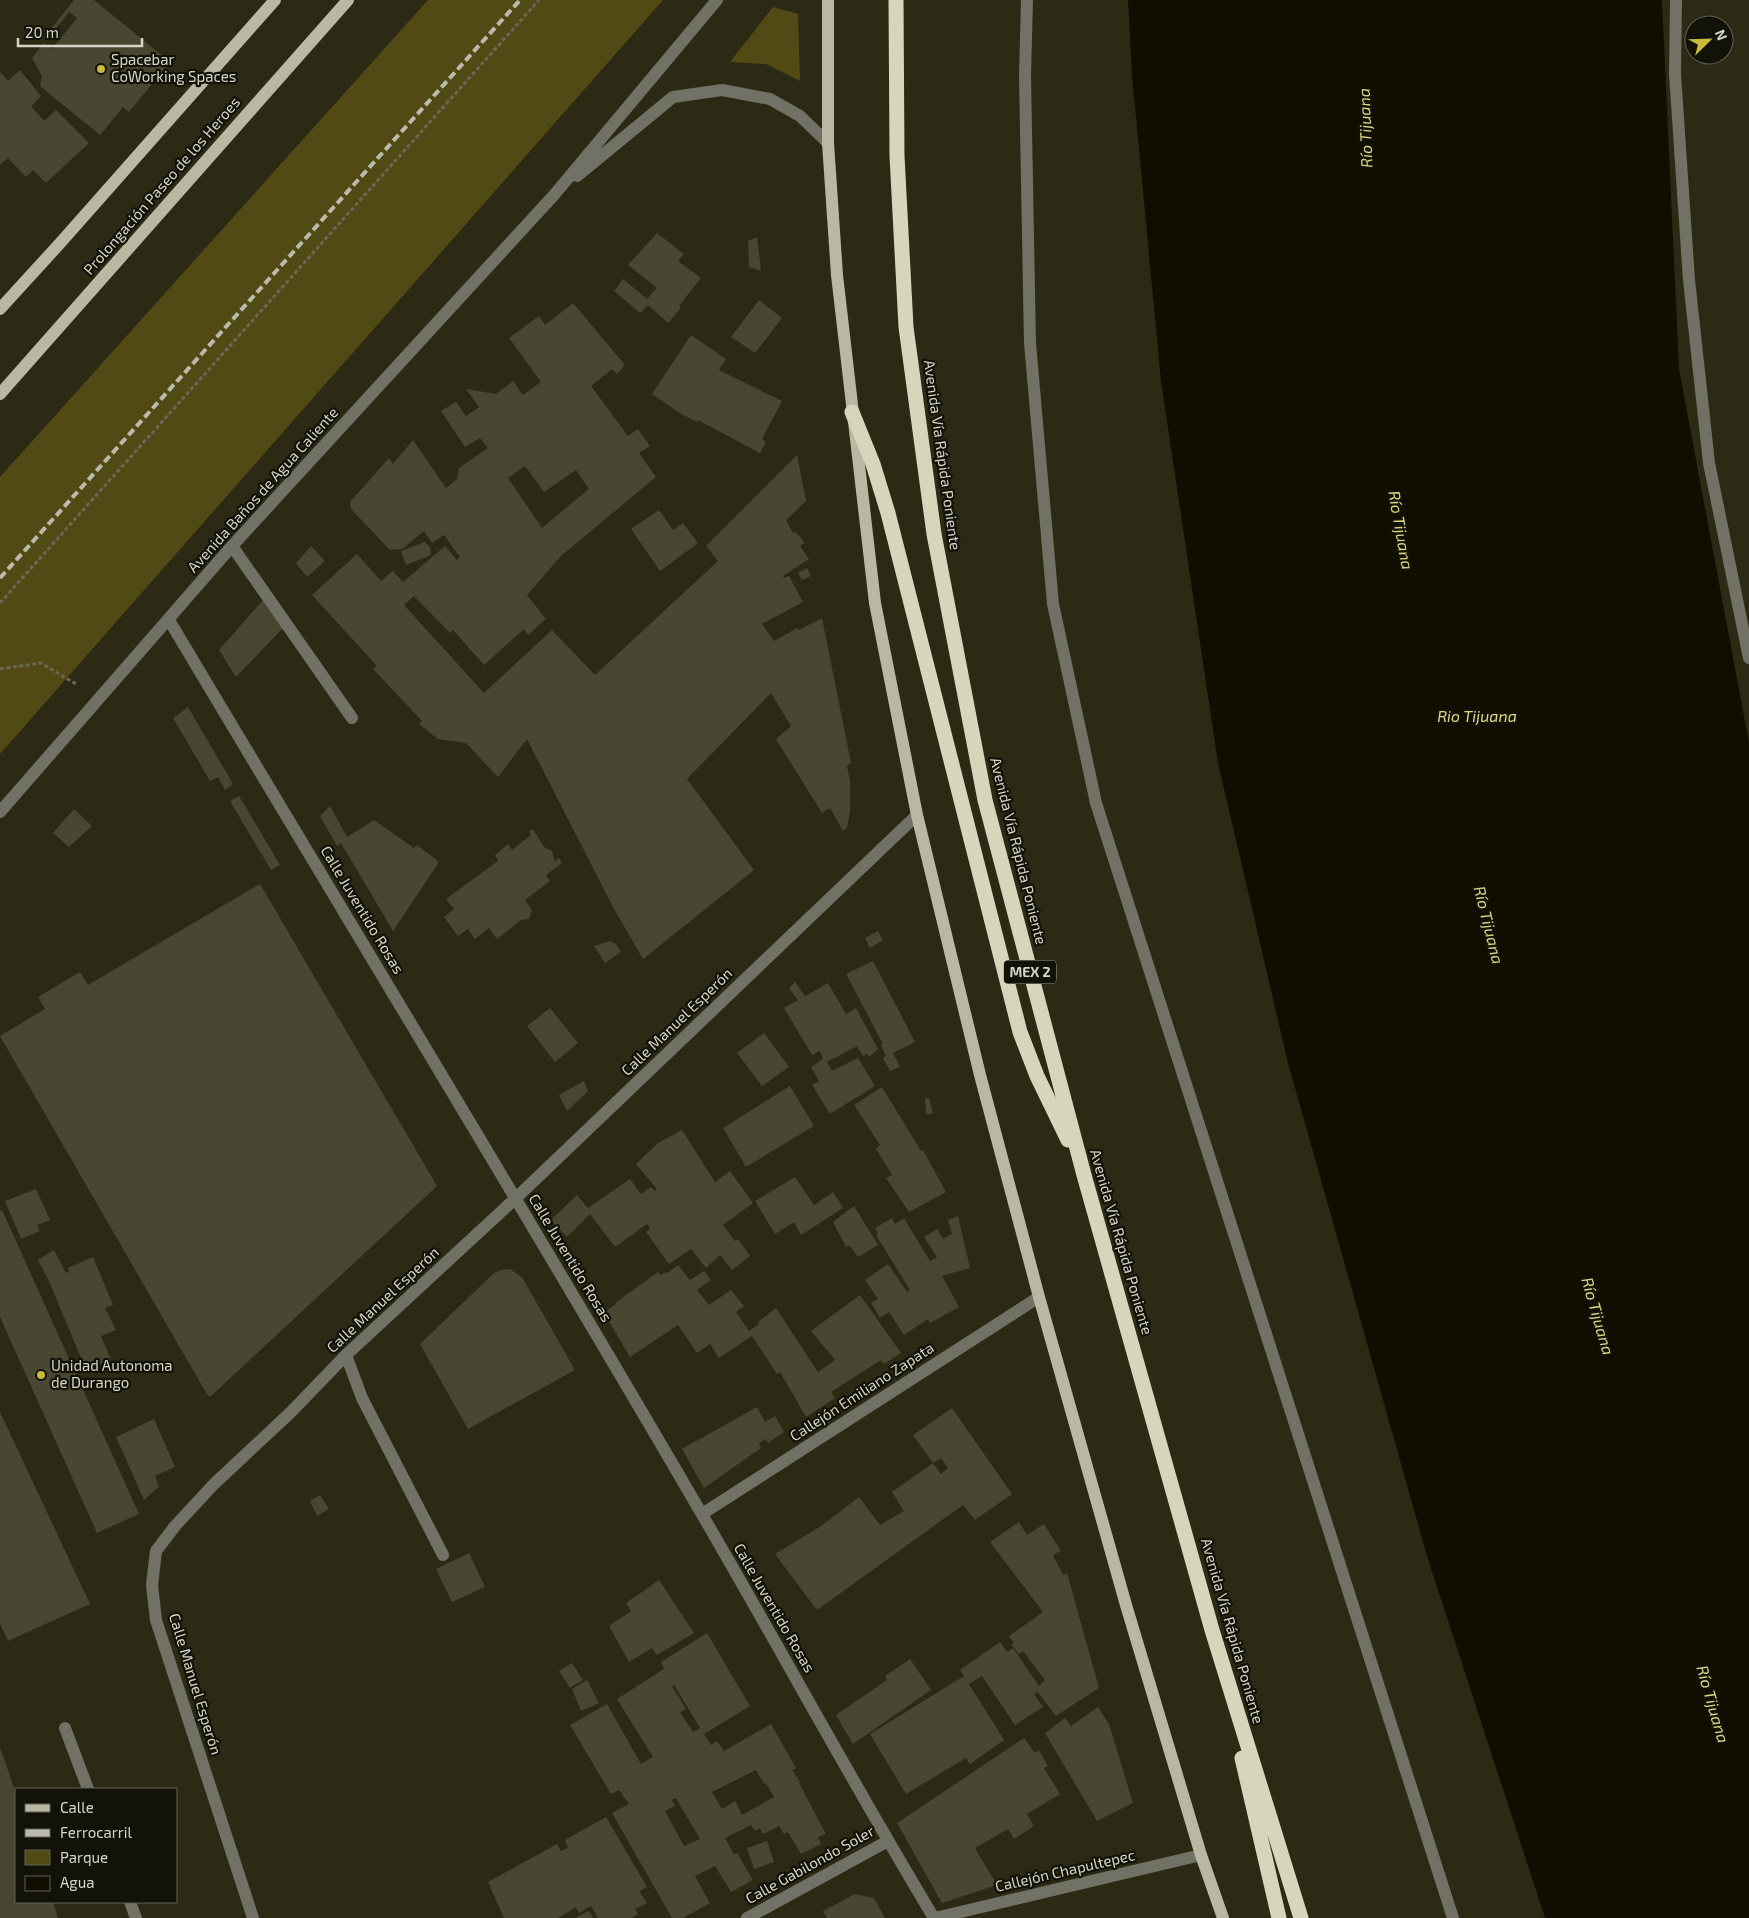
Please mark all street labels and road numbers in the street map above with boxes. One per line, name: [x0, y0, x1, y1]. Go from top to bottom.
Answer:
street label: Prolongación Paseo de los Heroes: [79, 93, 243, 278]
street label: Avenida Vía Rápida Poniente: [921, 359, 965, 551]
street label: Avenida Baños de Agua Caliente: [183, 403, 341, 576]
street label: Avenida Vía Rápida Poniente: [987, 755, 1051, 946]
street label: Calle Juventido Rosas: [318, 842, 408, 977]
road number: MEX 2: [1004, 960, 1056, 984]
street label: Calle Manuel Esperón: [617, 964, 735, 1079]
street label: Avenida Vía Rápida Poniente: [1087, 1147, 1157, 1336]
street label: Calle Juventido Rosas: [526, 1190, 616, 1325]
street label: Calle Manuel Esperón: [322, 1243, 442, 1356]
street label: Callejón Emiliano Zapata: [786, 1338, 937, 1445]
street label: Avenida Vía Rápida Poniente: [1198, 1536, 1268, 1725]
street label: Calle Juventido Rosas: [731, 1540, 819, 1675]
street label: Calle Manuel Esperón: [166, 1611, 226, 1757]
street label: Calle Gabilondo Soler: [742, 1821, 877, 1907]
street label: Callejón Chapultepec: [993, 1845, 1137, 1896]

